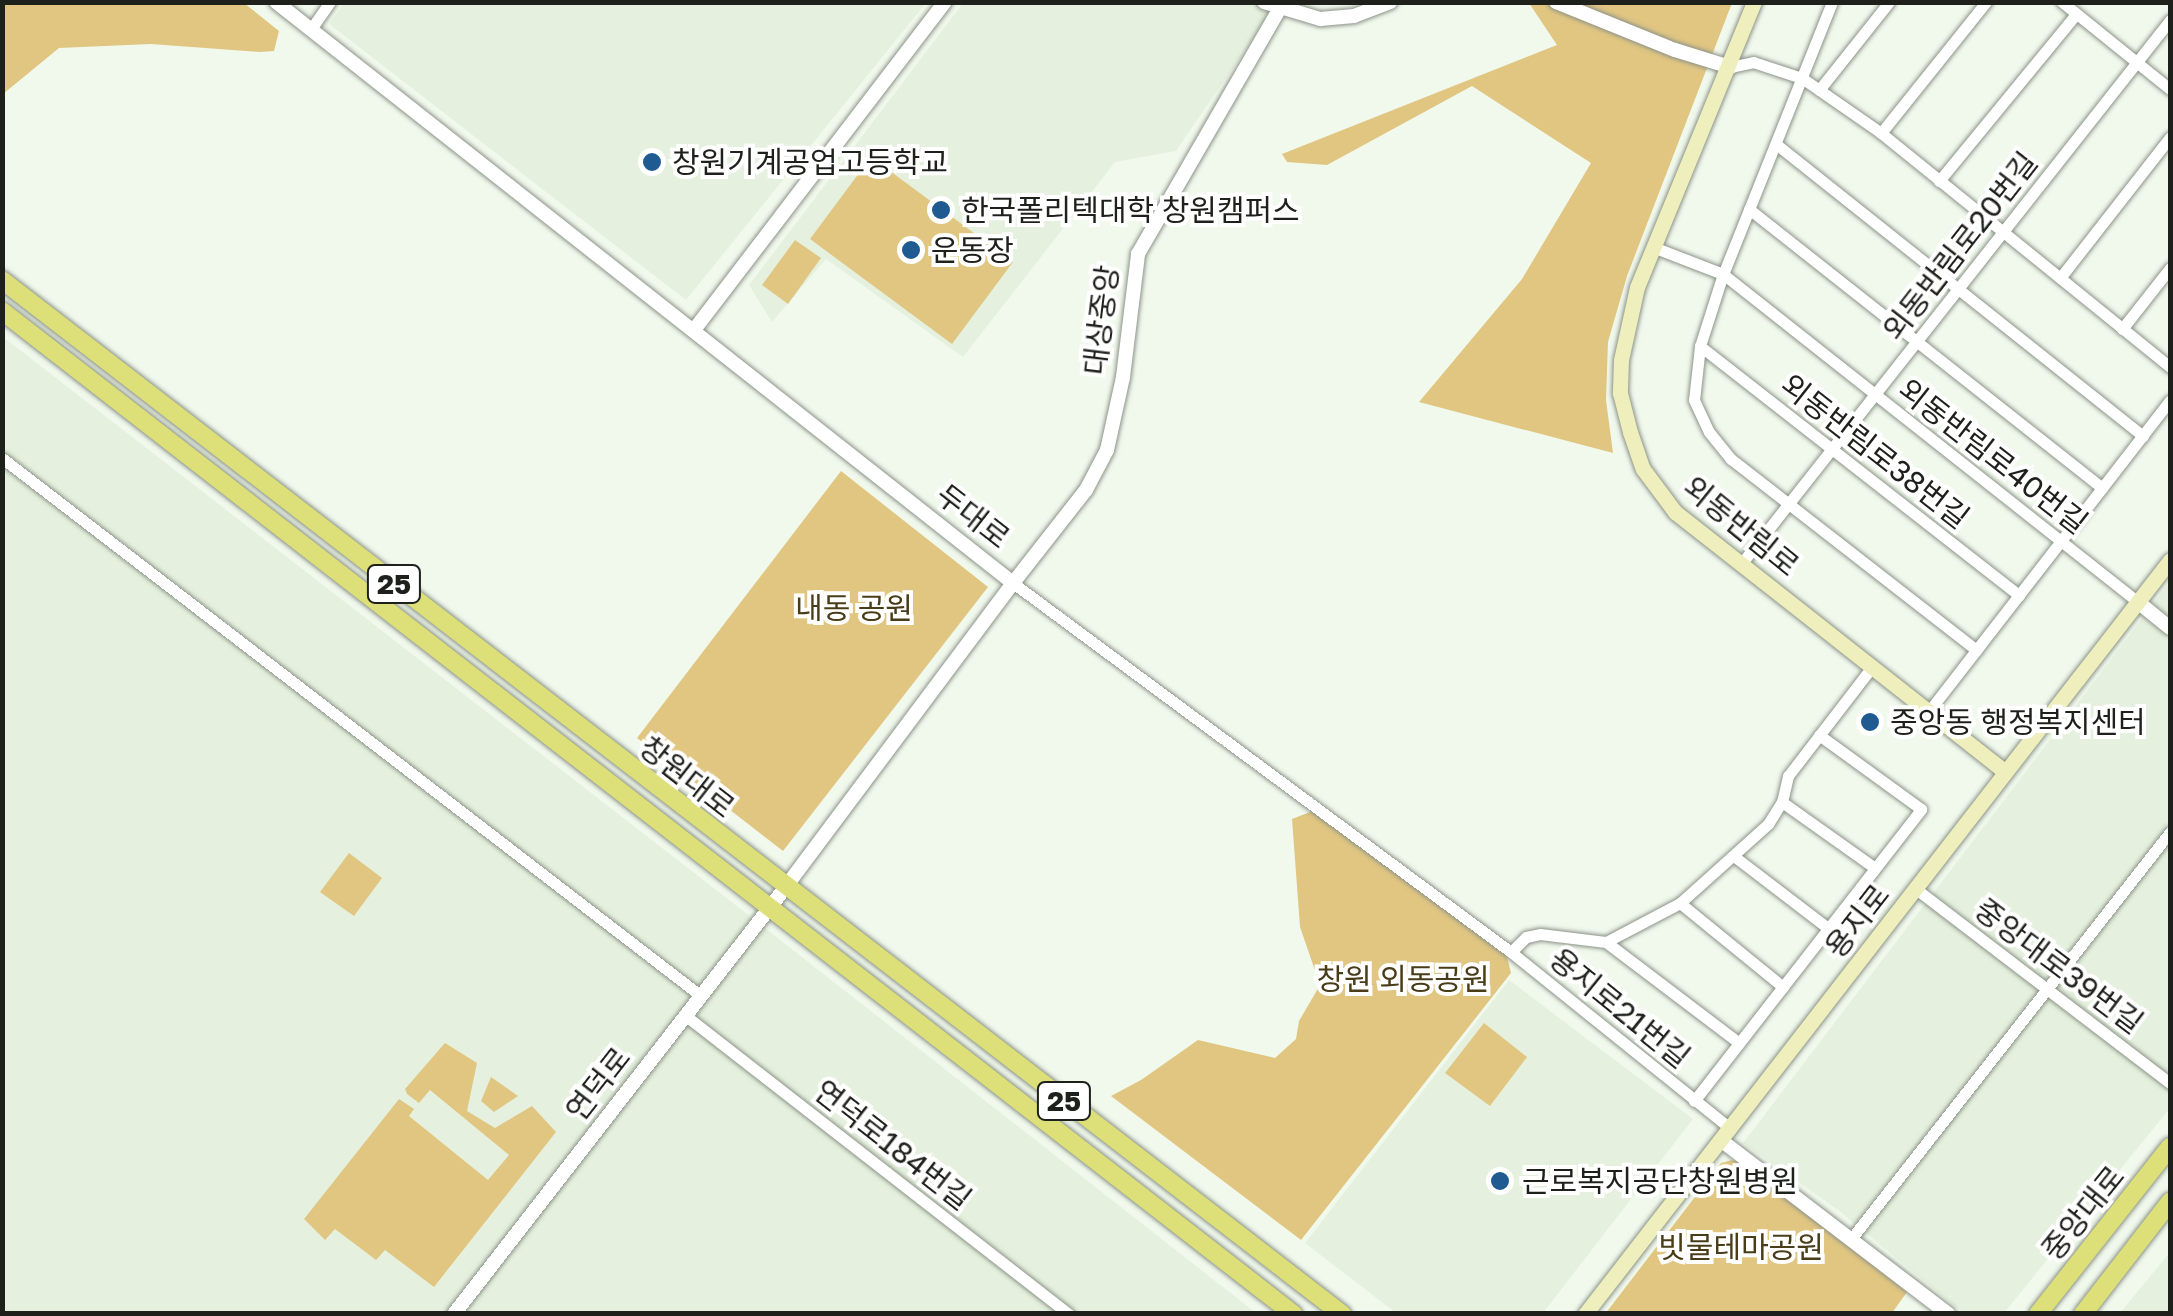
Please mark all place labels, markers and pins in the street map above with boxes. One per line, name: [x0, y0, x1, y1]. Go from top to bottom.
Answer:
place label: 창원기계공업고등학교: [672, 144, 948, 180]
marker: 창원기계공업고등학교: [641, 151, 663, 173]
place label: 한국폴리텍대학 창원캠퍼스: [961, 192, 1300, 228]
marker: 한국폴리텍대학 창원캠퍼스: [930, 199, 952, 221]
place label: 운동장: [931, 232, 1014, 268]
marker: 운동장: [900, 239, 922, 261]
place label: 중앙동 행정복지센터: [1890, 704, 2146, 740]
marker: 중앙동 행정복지센터: [1859, 711, 1881, 733]
place label: 근로복지공단창원병원: [1522, 1163, 1798, 1199]
marker: 근로복지공단창원병원: [1487, 1168, 1513, 1194]

